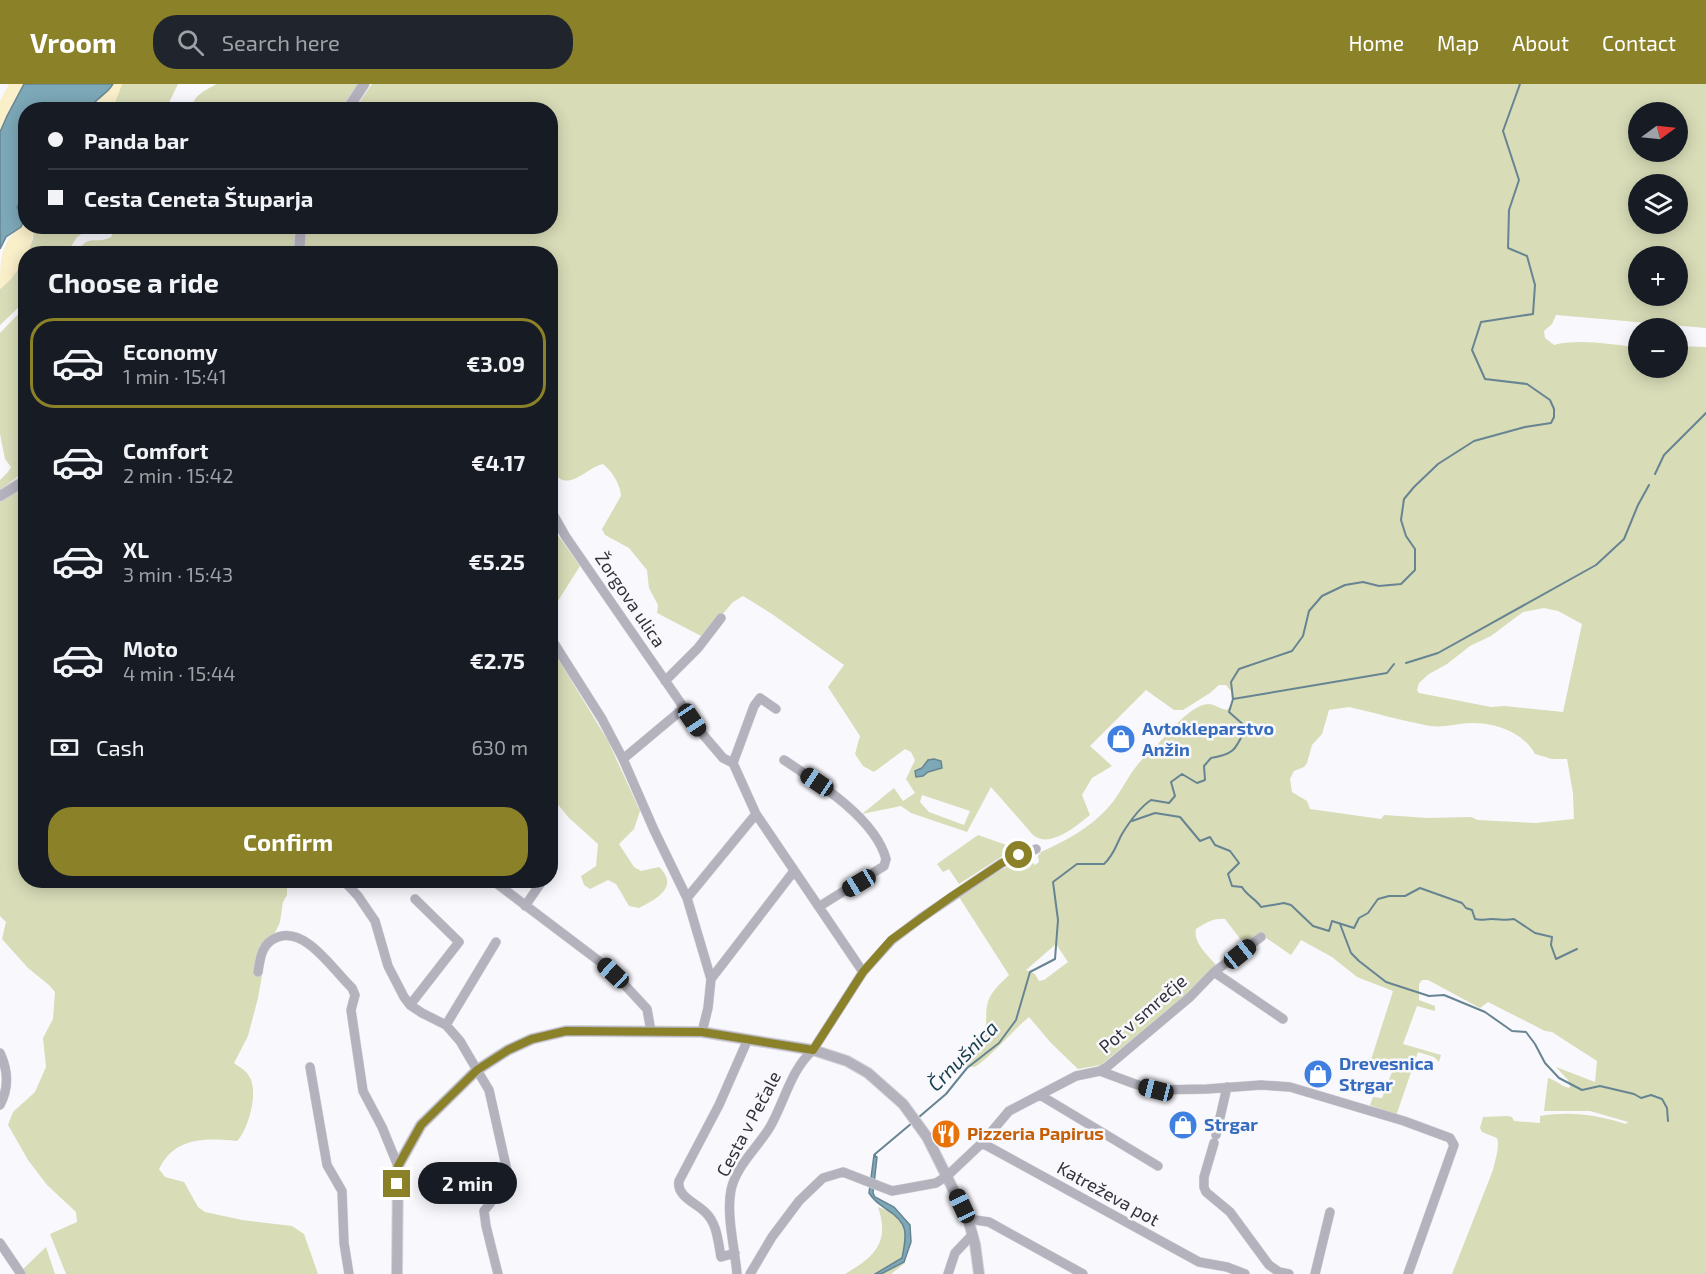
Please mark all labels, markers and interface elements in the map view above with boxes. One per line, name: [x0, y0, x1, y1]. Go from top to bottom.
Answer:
search box: [153, 15, 573, 69]
text: Vroom: [30, 25, 117, 59]
icon: search: [174, 26, 207, 59]
text: Search here: [222, 29, 340, 55]
text: Home: [1348, 30, 1404, 55]
text: Map: [1437, 30, 1479, 55]
text: About: [1512, 30, 1569, 55]
text: Contact: [1602, 30, 1676, 55]
north arrow: [1628, 102, 1688, 162]
map controls: [1628, 102, 1688, 378]
text: Panda bar: [84, 127, 189, 153]
button: layers: [1628, 174, 1688, 234]
text: Cesta Ceneta Štuparja: [84, 185, 313, 211]
button: +: [1628, 246, 1688, 306]
text: Choose a ride: [48, 266, 219, 298]
button: −: [1628, 318, 1688, 378]
icon: car: [51, 336, 105, 390]
text: Economy: [123, 338, 218, 364]
text: €3.09: [466, 350, 525, 376]
text: 1 min · 15:41: [123, 364, 227, 388]
icon: car: [51, 435, 105, 489]
text: Comfort: [123, 437, 208, 463]
text: €4.17: [471, 449, 525, 475]
text: 2 min · 15:42: [123, 463, 233, 487]
icon: car: [51, 534, 105, 588]
text: XL: [123, 536, 149, 562]
text: €5.25: [468, 548, 525, 574]
street label: Žorgova ulica: [591, 548, 671, 651]
text: 3 min · 15:43: [123, 562, 233, 586]
icon: car: [51, 633, 105, 687]
text: Moto: [123, 635, 178, 661]
text: €2.75: [470, 647, 525, 673]
text: 4 min · 15:44: [123, 661, 236, 685]
car: [674, 700, 710, 740]
place label: Avtokleparstvo Anžin: [1142, 717, 1274, 760]
shop icon: Avtokleparstvo Anžin: [1105, 723, 1137, 755]
icon: cash: [48, 731, 81, 764]
text: Cash: [96, 734, 145, 760]
text: 630 m: [471, 735, 528, 759]
car: [797, 764, 837, 800]
button: Confirm: [48, 807, 528, 876]
route start: [1005, 841, 1032, 868]
car: [839, 866, 879, 900]
car: [1220, 936, 1260, 972]
car: [594, 954, 632, 992]
street label: Pot v smrečje: [1094, 969, 1191, 1057]
water label: Črnušnica: [922, 1015, 1003, 1096]
place label: Drevesnica Strgar: [1339, 1052, 1434, 1095]
shop icon: Drevesnica Strgar: [1302, 1058, 1334, 1090]
street label: Cesta v Pečale: [711, 1067, 785, 1180]
car: [1136, 1077, 1176, 1103]
shop icon: Strgar: [1167, 1109, 1199, 1141]
place label: Strgar: [1204, 1113, 1258, 1135]
restaurant icon: Pizzeria Papirus: [930, 1118, 962, 1150]
place label: Pizzeria Papirus: [967, 1122, 1104, 1144]
street label: Katreževa pot: [1053, 1156, 1164, 1230]
callout: 2 min: [418, 1163, 517, 1205]
route end: [383, 1170, 410, 1197]
text: 2 min: [442, 1171, 493, 1195]
car: [946, 1186, 978, 1226]

